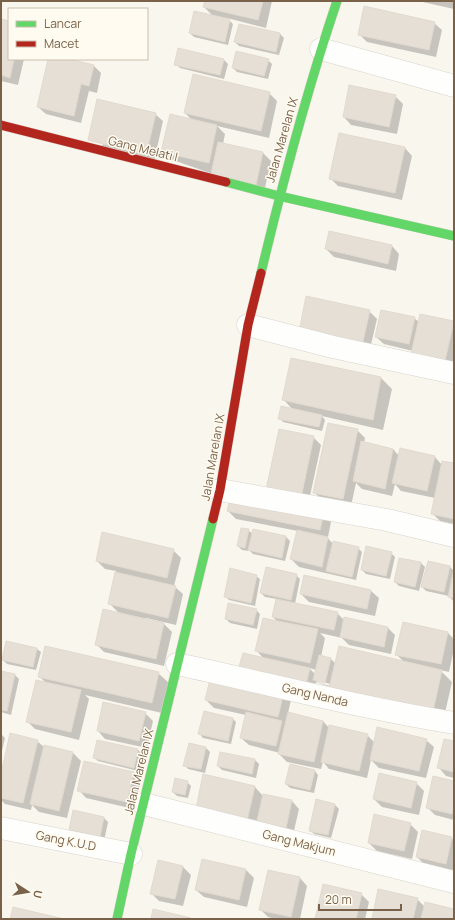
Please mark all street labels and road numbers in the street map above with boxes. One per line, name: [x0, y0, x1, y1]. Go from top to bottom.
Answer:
street label: Jalan Marelan IX: [261, 94, 302, 185]
street label: Gang Melati I: [107, 132, 180, 165]
street label: Jalan Marelan IX: [196, 411, 229, 502]
street label: Gang Nanda: [280, 679, 350, 710]
street label: Jalan Marelan IX: [120, 726, 158, 817]
street label: Gang Makjum: [261, 825, 337, 860]
street label: Gang K.U.D: [34, 826, 98, 855]

